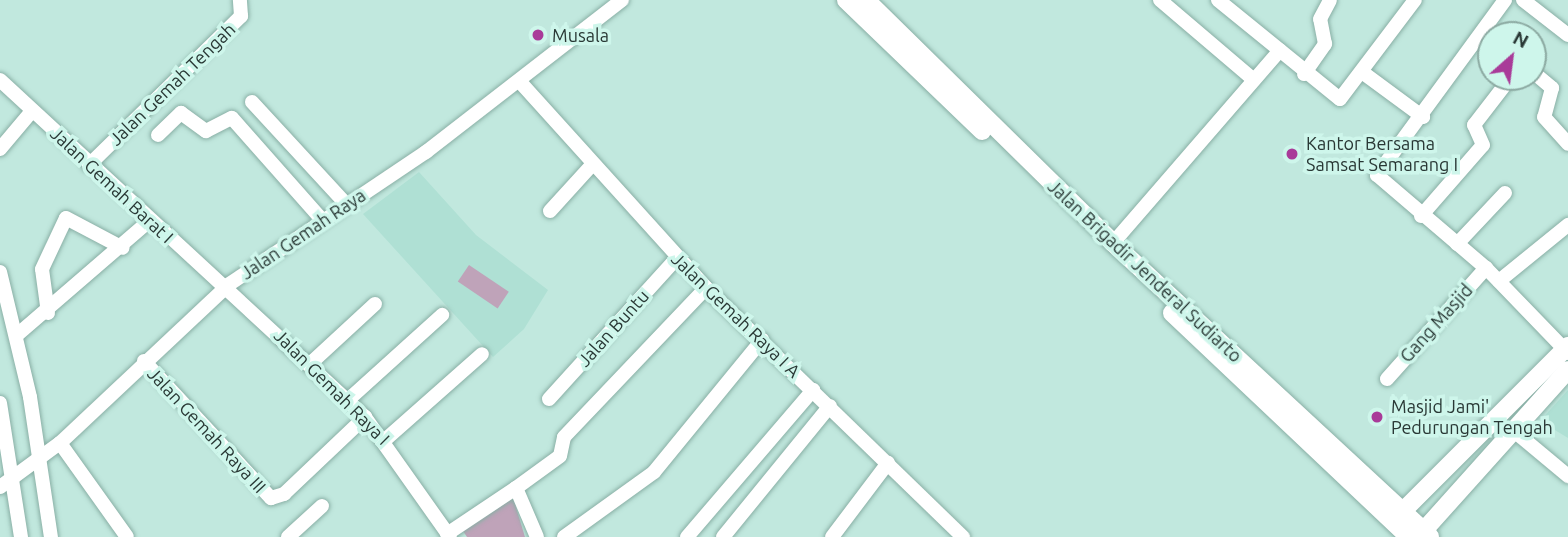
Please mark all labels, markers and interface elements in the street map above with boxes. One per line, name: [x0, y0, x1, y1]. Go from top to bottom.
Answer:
street label: Jalan Gemah Tengah: [105, 18, 239, 150]
north arrow: [1477, 21, 1547, 91]
place label: Musala: [552, 24, 609, 46]
text: N: [1509, 26, 1532, 52]
marker: Musala: [530, 27, 546, 43]
street label: Jalan Gemah Barat I: [46, 123, 178, 247]
place label: Kantor Bersama Samsat Semarang I: [1306, 133, 1458, 176]
marker: Kantor Bersama Samsat Semarang I: [1284, 146, 1300, 162]
street label: Jalan Brigadir Jenderal Sudiarto: [1044, 175, 1246, 367]
street label: Jalan Gemah Raya: [236, 184, 370, 284]
street label: Jalan Gemah Raya I A: [667, 248, 805, 382]
street label: Gang Masjid: [1395, 279, 1477, 367]
street label: Jalan Buntu: [573, 285, 653, 371]
street label: Jalan Gemah Raya I: [270, 325, 394, 449]
street label: Jalan Gemah Raya III: [143, 363, 271, 497]
place label: Masjid Jami' Pedurungan Tengah: [1391, 396, 1553, 438]
marker: Masjid Jami' Pedurungan Tengah: [1369, 409, 1385, 425]

